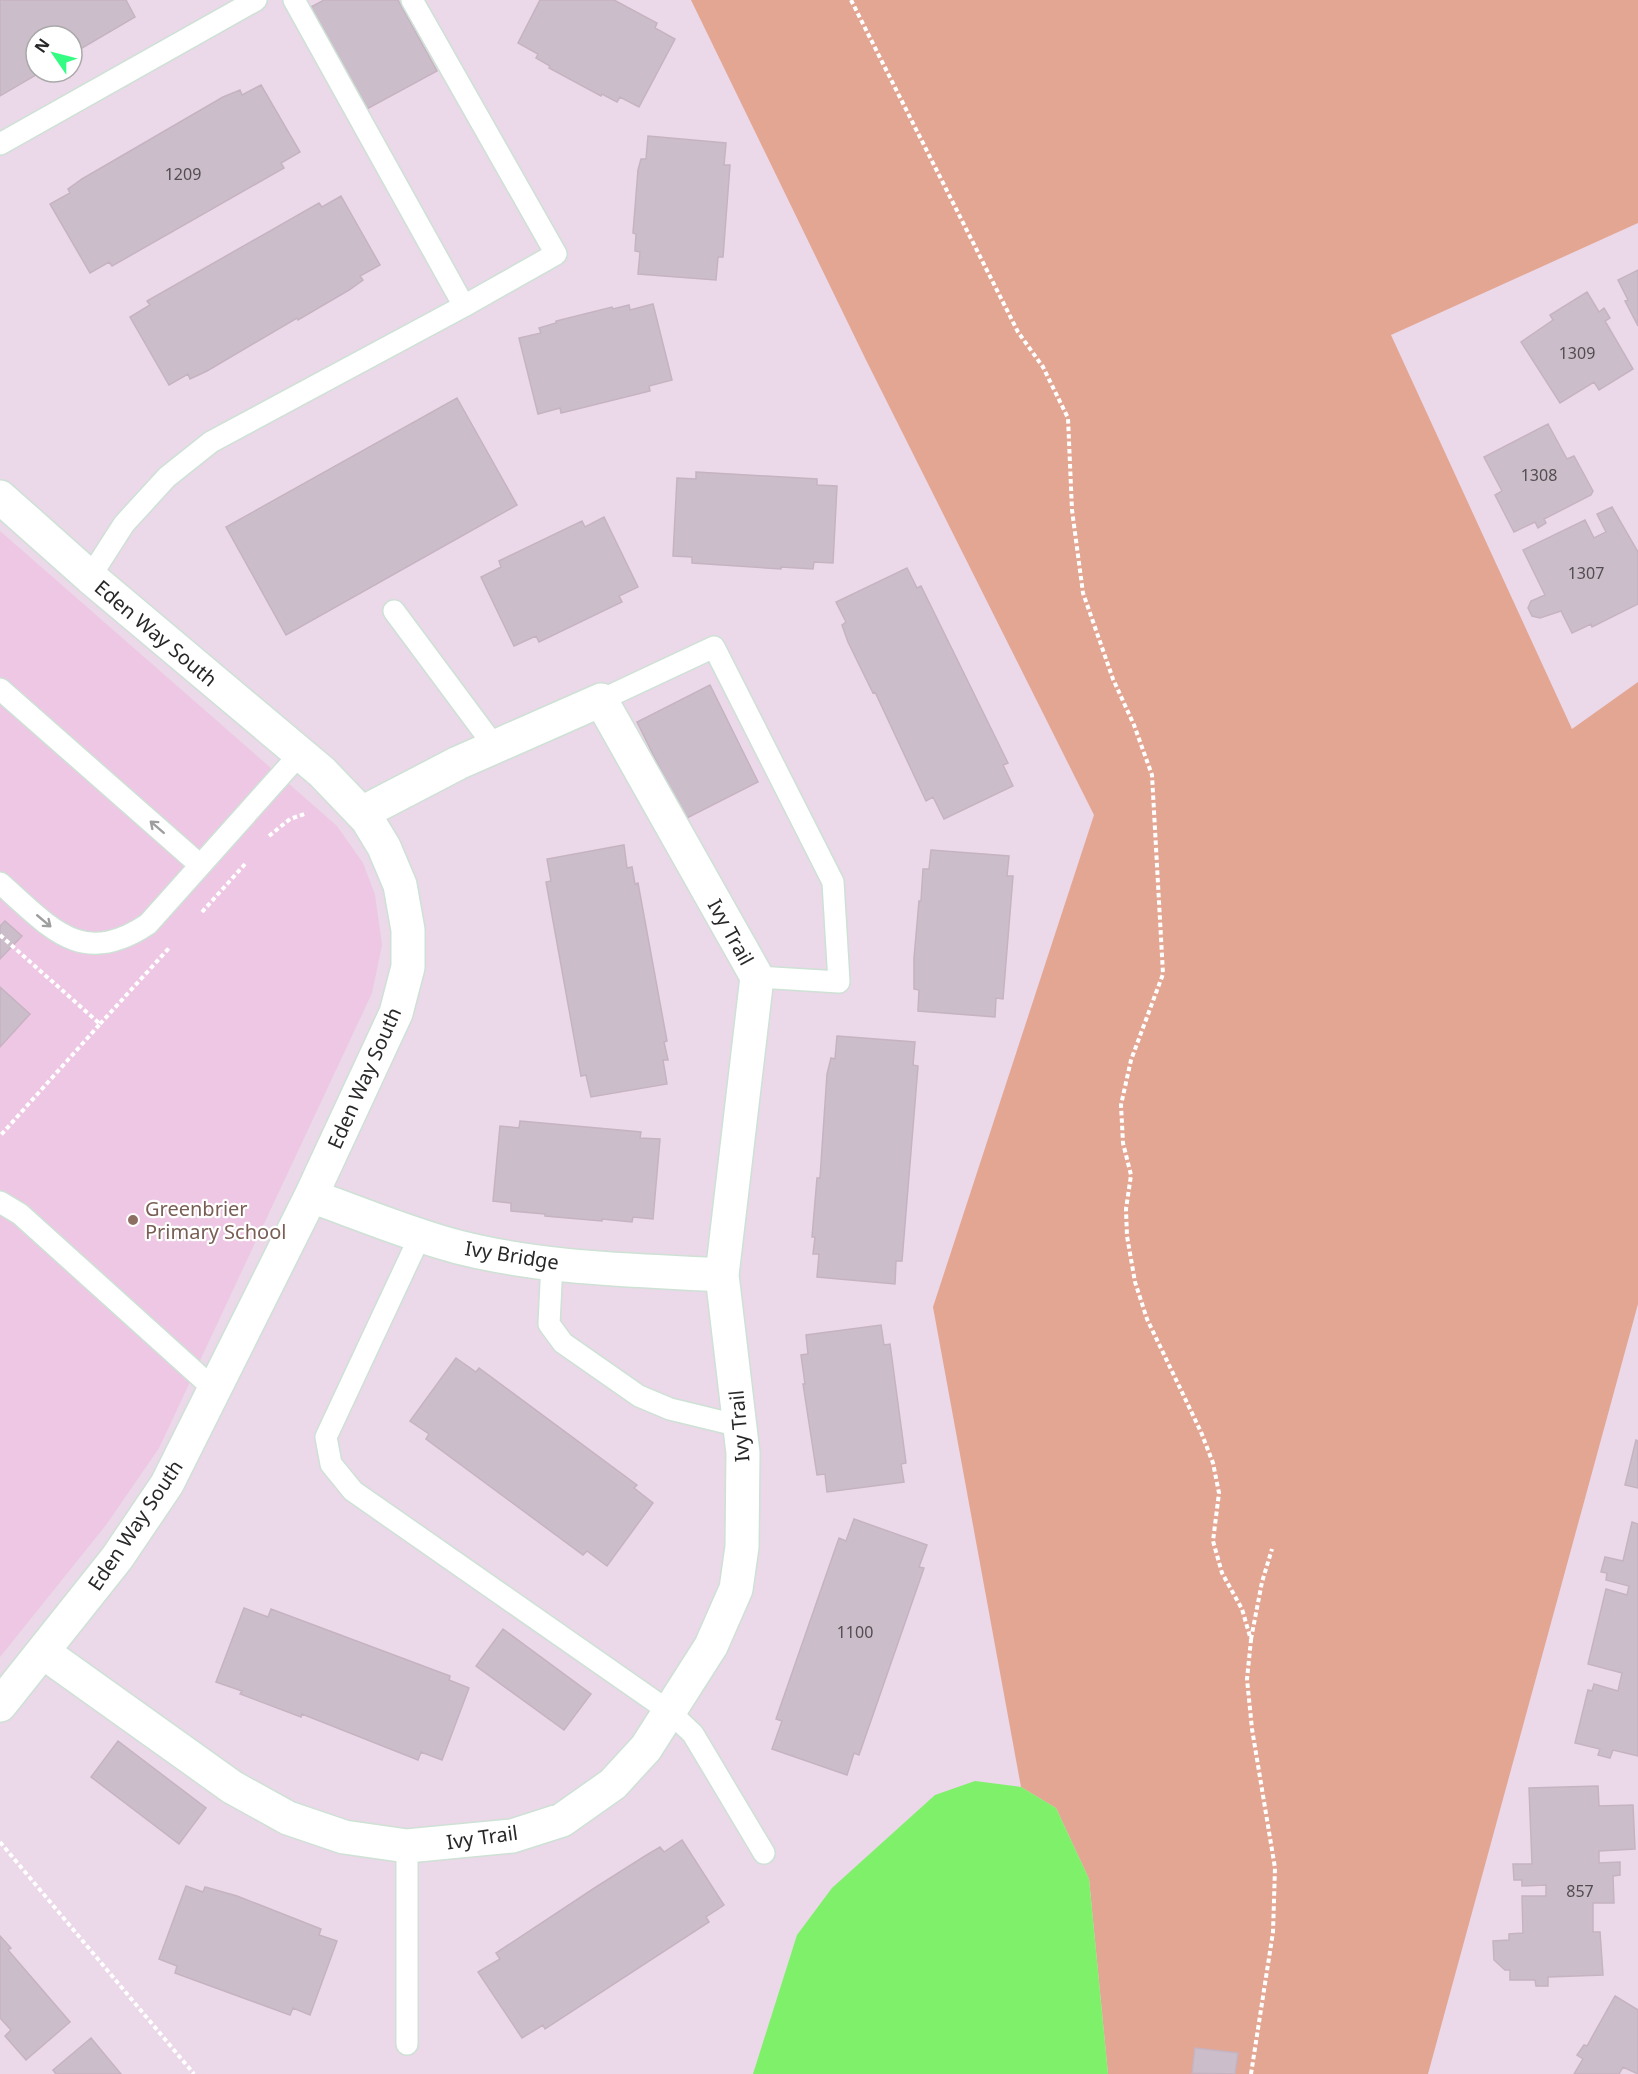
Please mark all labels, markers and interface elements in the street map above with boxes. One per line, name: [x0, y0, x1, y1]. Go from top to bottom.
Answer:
north arrow: [24, 24, 84, 84]
text: N: [29, 34, 54, 57]
house number: 1209: [165, 163, 201, 185]
house number: 1309: [1559, 342, 1595, 364]
house number: 1308: [1521, 464, 1557, 486]
house number: 1307: [1568, 562, 1604, 584]
street label: Eden Way South: [89, 574, 223, 692]
one-way arrow: [149, 820, 164, 834]
street label: Ivy Trail: [702, 894, 760, 970]
one-way arrow: [36, 914, 51, 928]
street label: Eden Way South: [321, 1003, 407, 1153]
place label: Greenbrier Primary School: [145, 1195, 286, 1245]
marker: Greenbrier Primary School: [126, 1213, 140, 1227]
street label: Ivy Bridge: [463, 1234, 561, 1276]
street label: Ivy Trail: [722, 1389, 756, 1463]
street label: Eden Way South: [81, 1454, 189, 1596]
house number: 1100: [837, 1621, 873, 1643]
street label: Ivy Trail: [445, 1819, 519, 1855]
house number: 857: [1566, 1880, 1594, 1902]

